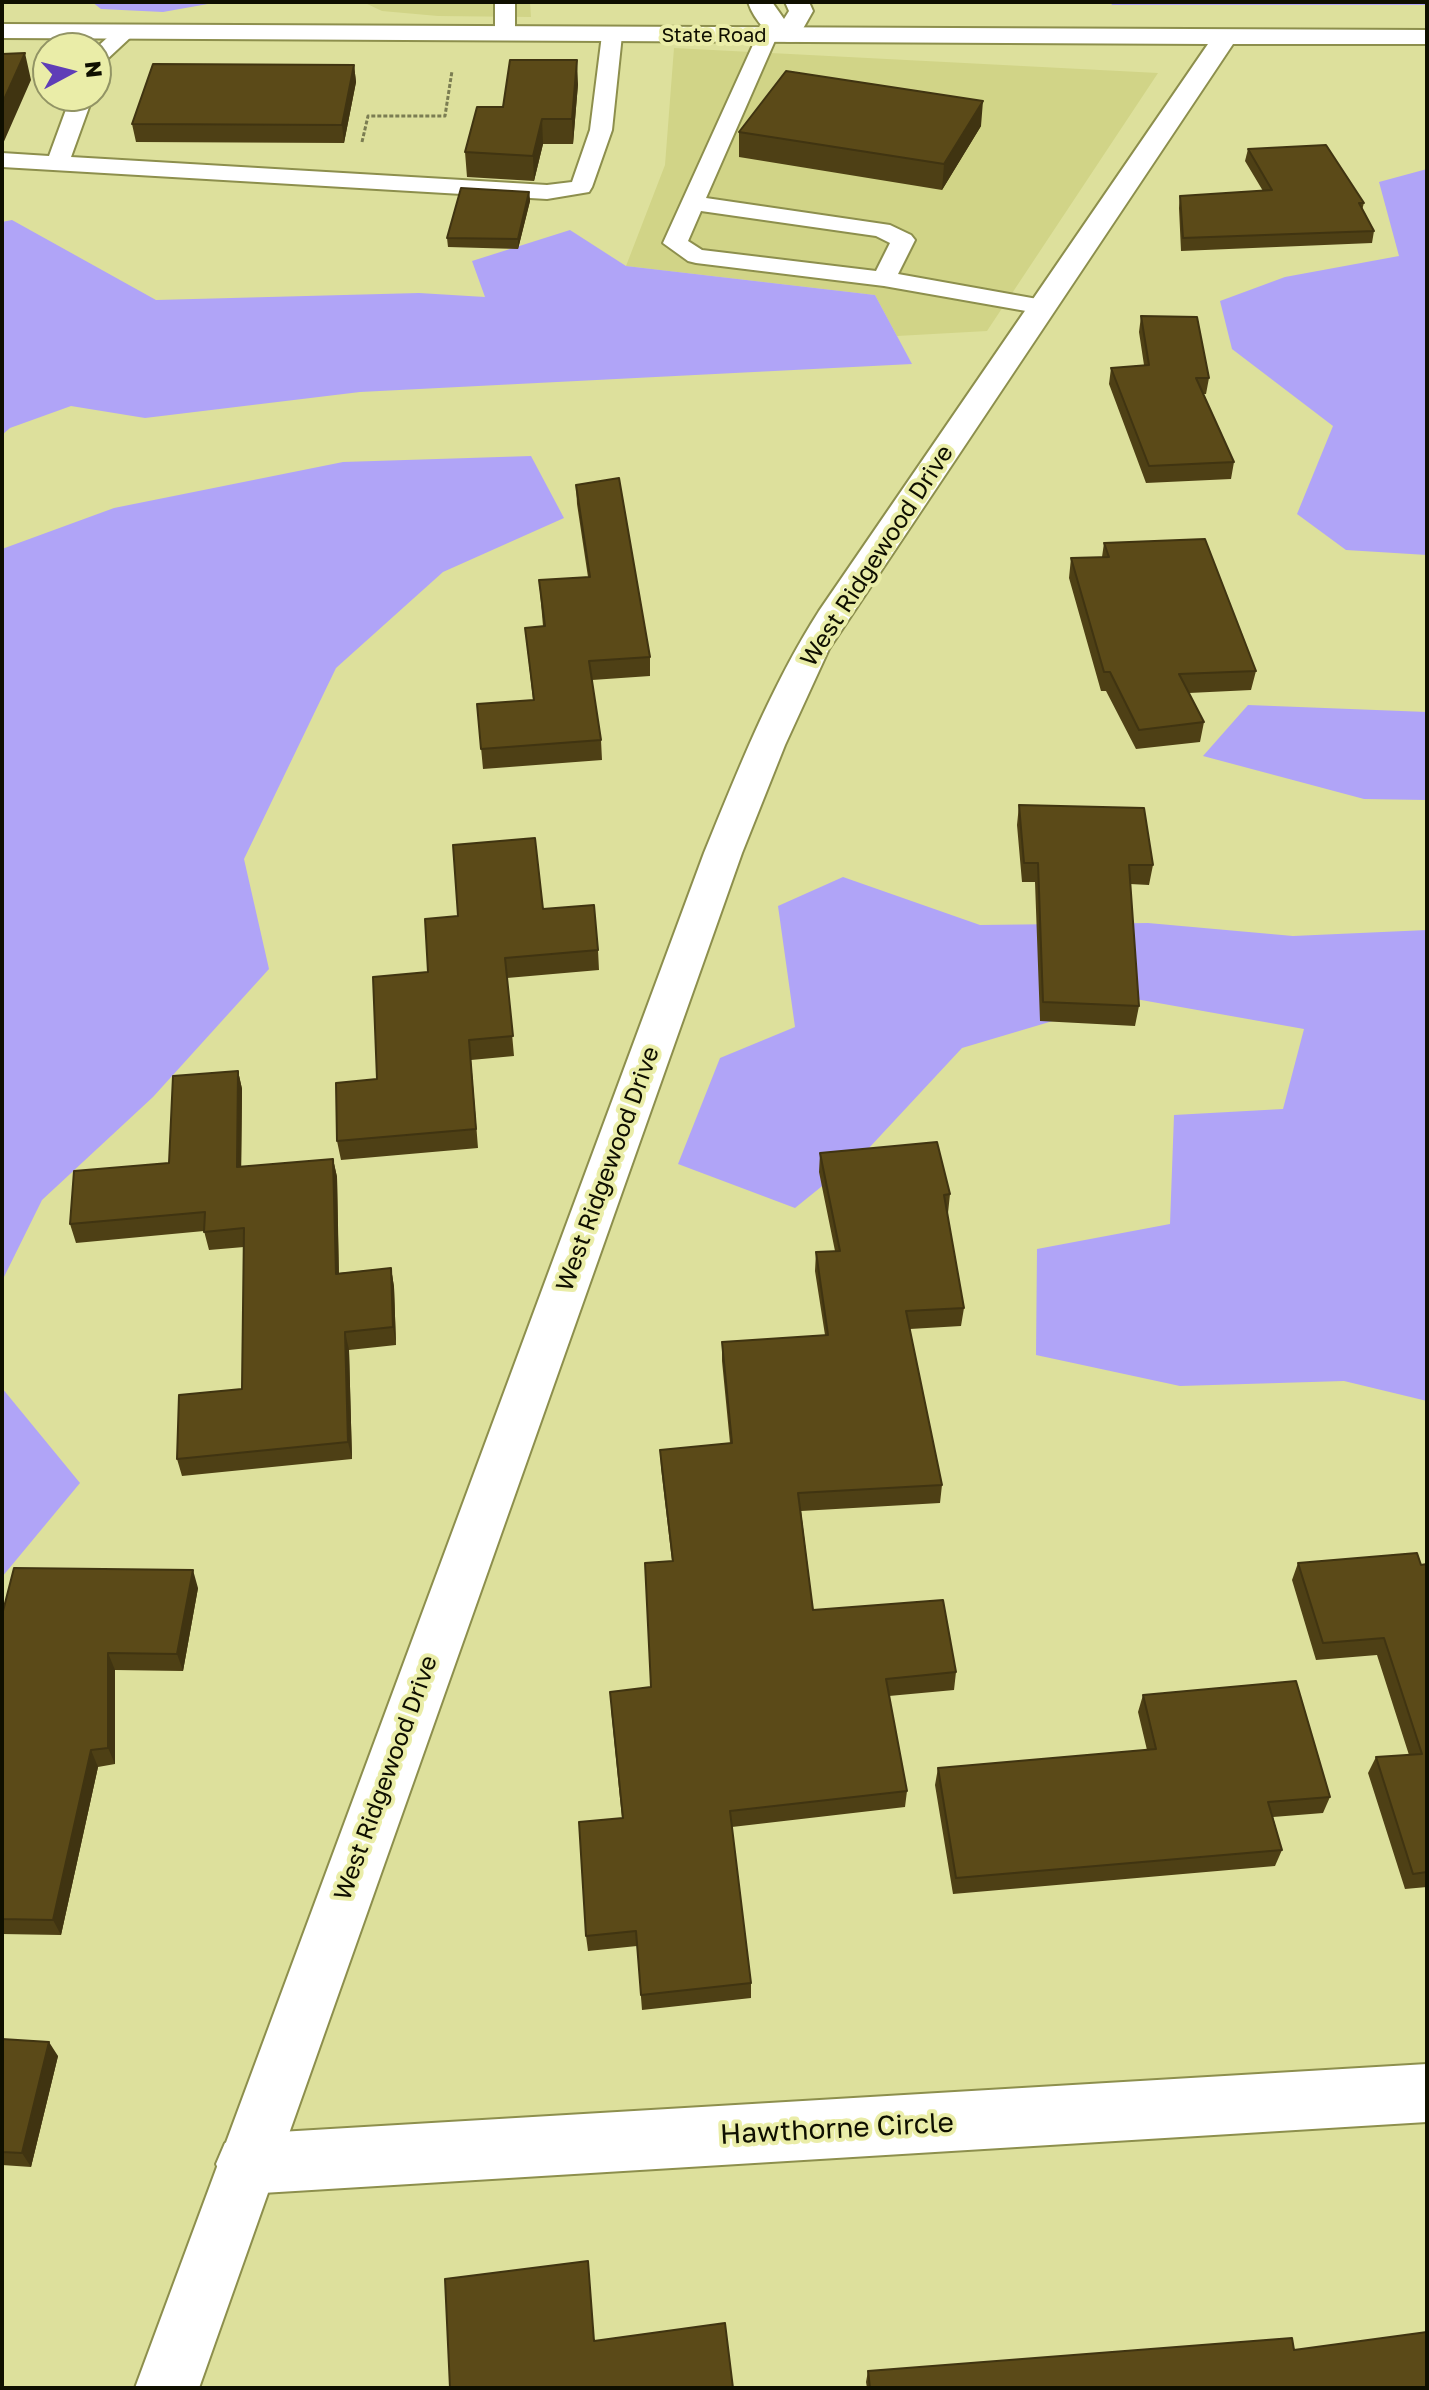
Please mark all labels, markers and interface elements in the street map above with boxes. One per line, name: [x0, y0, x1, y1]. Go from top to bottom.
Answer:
street label: State Road: [661, 24, 767, 48]
north arrow: [32, 32, 112, 112]
text: N: [80, 59, 109, 79]
street label: West Ridgewood Drive: [795, 440, 959, 672]
street label: West Ridgewood Drive: [550, 1043, 666, 1295]
street label: West Ridgewood Drive: [328, 1652, 444, 1904]
street label: Hawthorne Circle: [719, 2106, 955, 2152]

